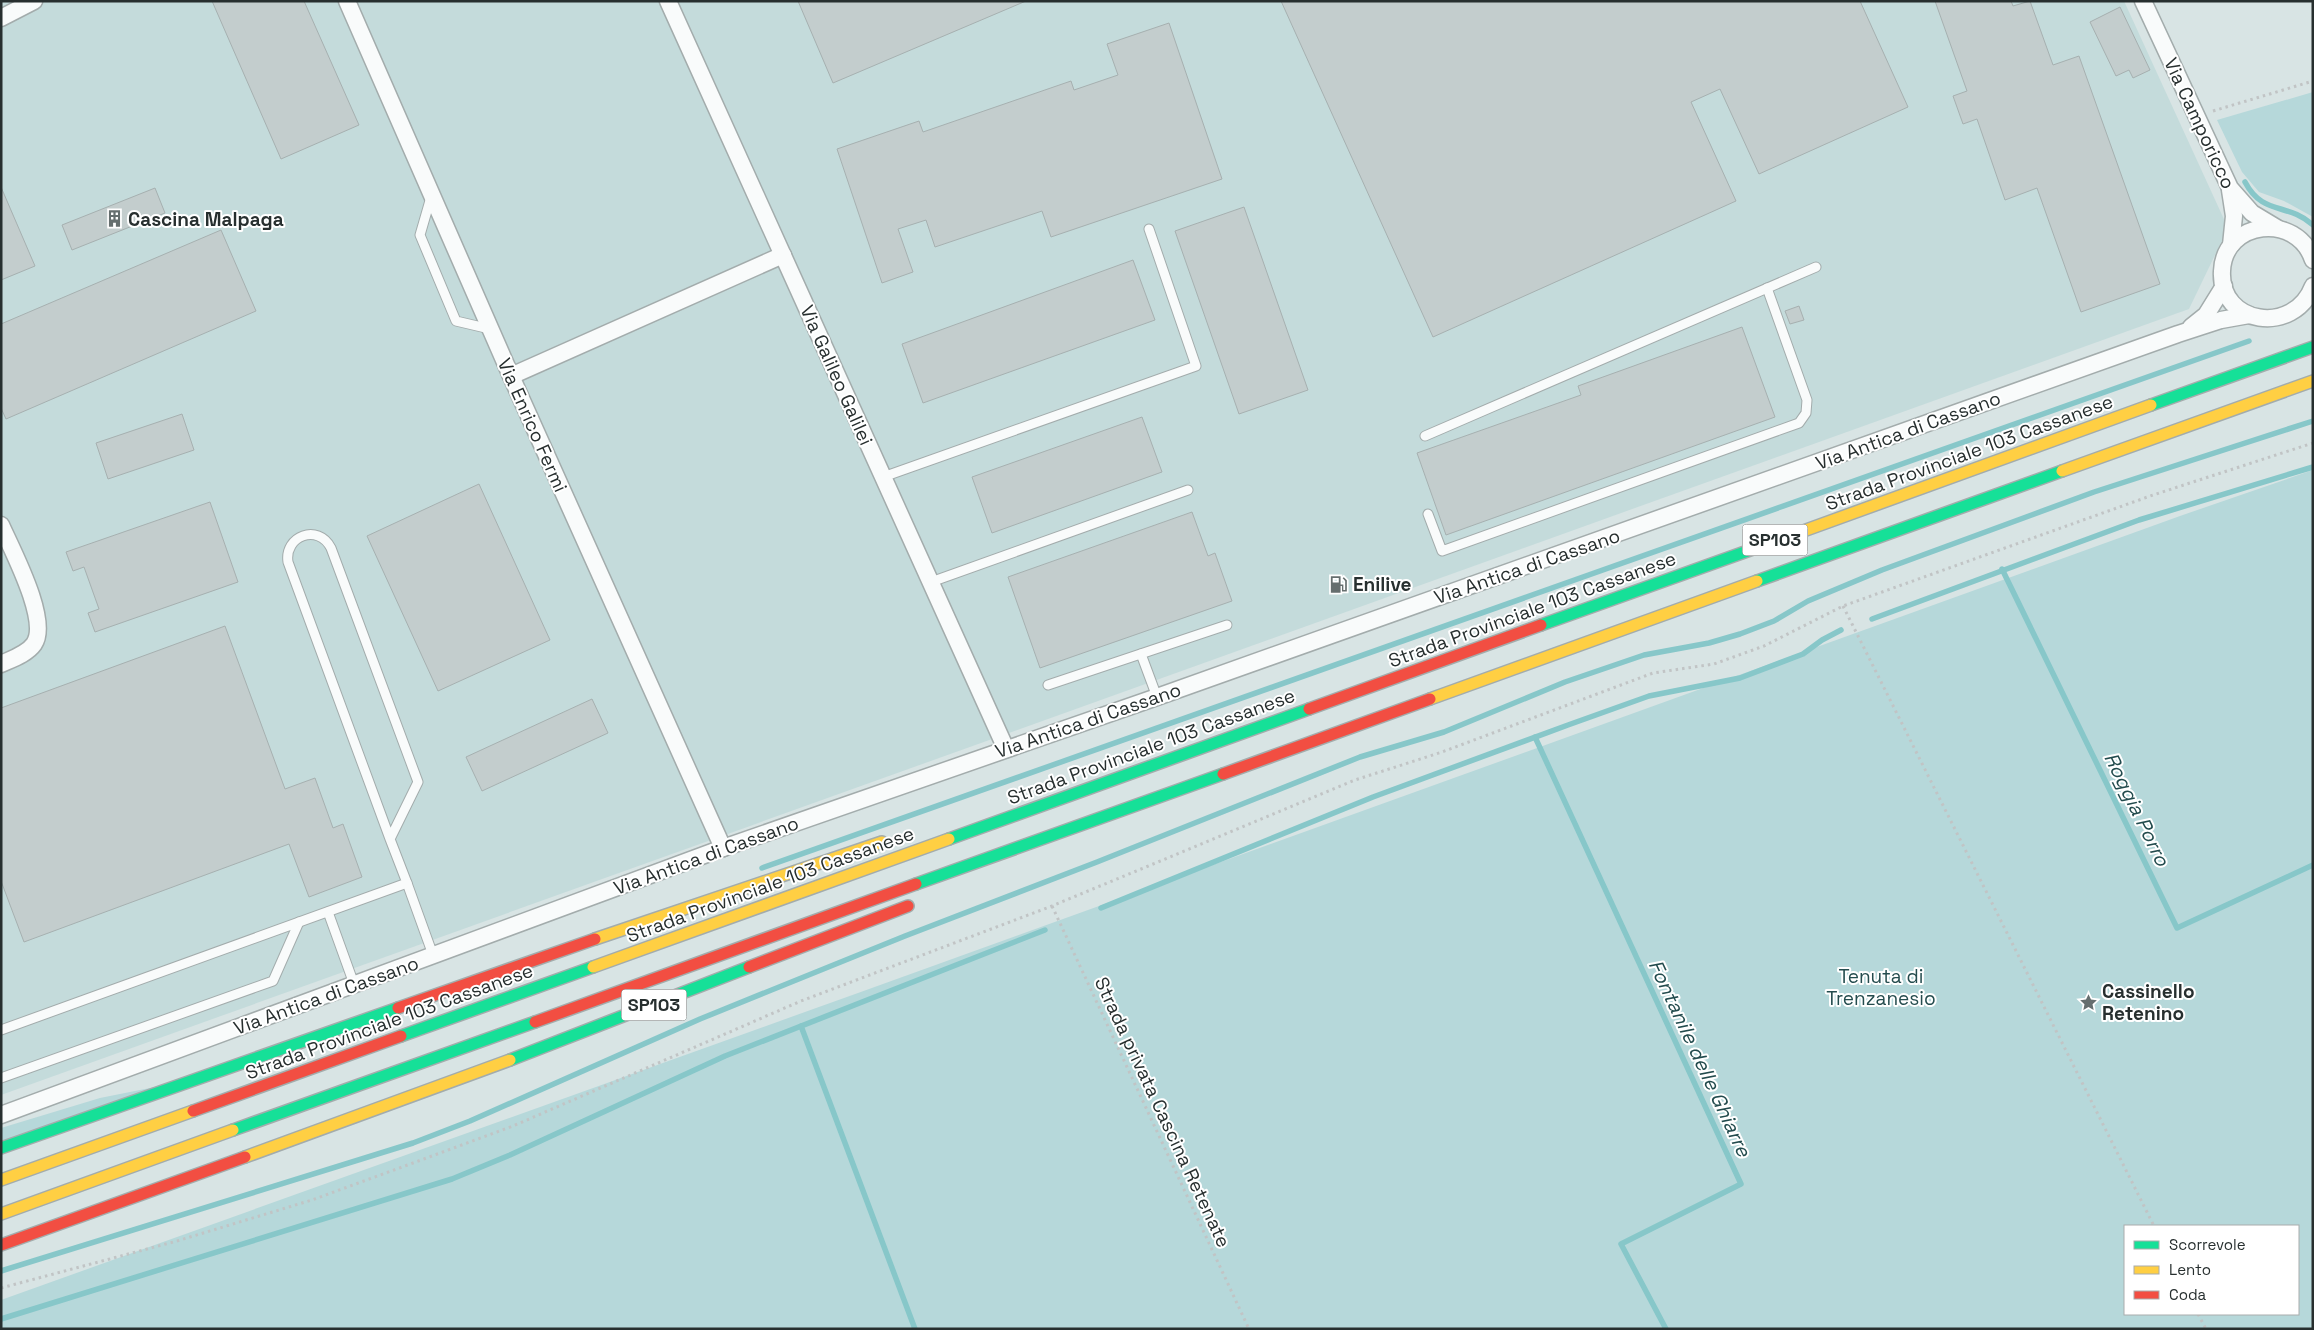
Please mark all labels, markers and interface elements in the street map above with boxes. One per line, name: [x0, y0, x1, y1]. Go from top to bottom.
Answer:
street label: Via Camporicco: [2158, 54, 2241, 193]
place label: Cascina Malpaga: [128, 207, 284, 232]
building icon: Cascina Malpaga: [104, 209, 124, 229]
street label: Via Galileo Galilei: [794, 301, 879, 449]
street label: Via Enrico Fermi: [492, 354, 573, 496]
street label: Via Antica di Cassano: [1812, 385, 2004, 476]
street label: Strada Provinciale 103 Cassanese: [1822, 389, 2116, 516]
street label: Via Antica di Cassano: [1431, 523, 1623, 610]
road number: SP103: [1742, 524, 1808, 556]
street label: Strada Provinciale 103 Cassanese: [1385, 546, 1679, 673]
place label: Enilive: [1353, 572, 1412, 597]
fuel station icon: Enilive: [1329, 574, 1349, 594]
street label: Via Antica di Cassano: [992, 677, 1184, 764]
street label: Strada Provinciale 103 Cassanese: [1004, 683, 1298, 810]
water label: Roggia Porro: [2098, 748, 2176, 871]
street label: Via Antica di Cassano: [610, 810, 802, 901]
street label: Strada Provinciale 103 Cassanese: [623, 821, 917, 948]
street label: Via Antica di Cassano: [230, 950, 422, 1041]
water label: Fontanile delle Ghiarre: [1643, 955, 1758, 1162]
street label: Strada Provinciale 103 Cassanese: [242, 958, 536, 1085]
park label: Tenuta di Trenzanesio: [1826, 964, 1936, 1011]
street label: Strada privata Cascina Retenate: [1089, 973, 1236, 1251]
place label: Cassinello Retenino: [2102, 979, 2195, 1026]
road number: SP103: [622, 990, 686, 1020]
place icon: Cassinello Retenino: [2078, 992, 2098, 1012]
legend: [2124, 1225, 2299, 1315]
text: Scorrevole: [2169, 1235, 2246, 1254]
text: Lento: [2169, 1260, 2211, 1279]
text: Coda: [2169, 1285, 2207, 1304]

